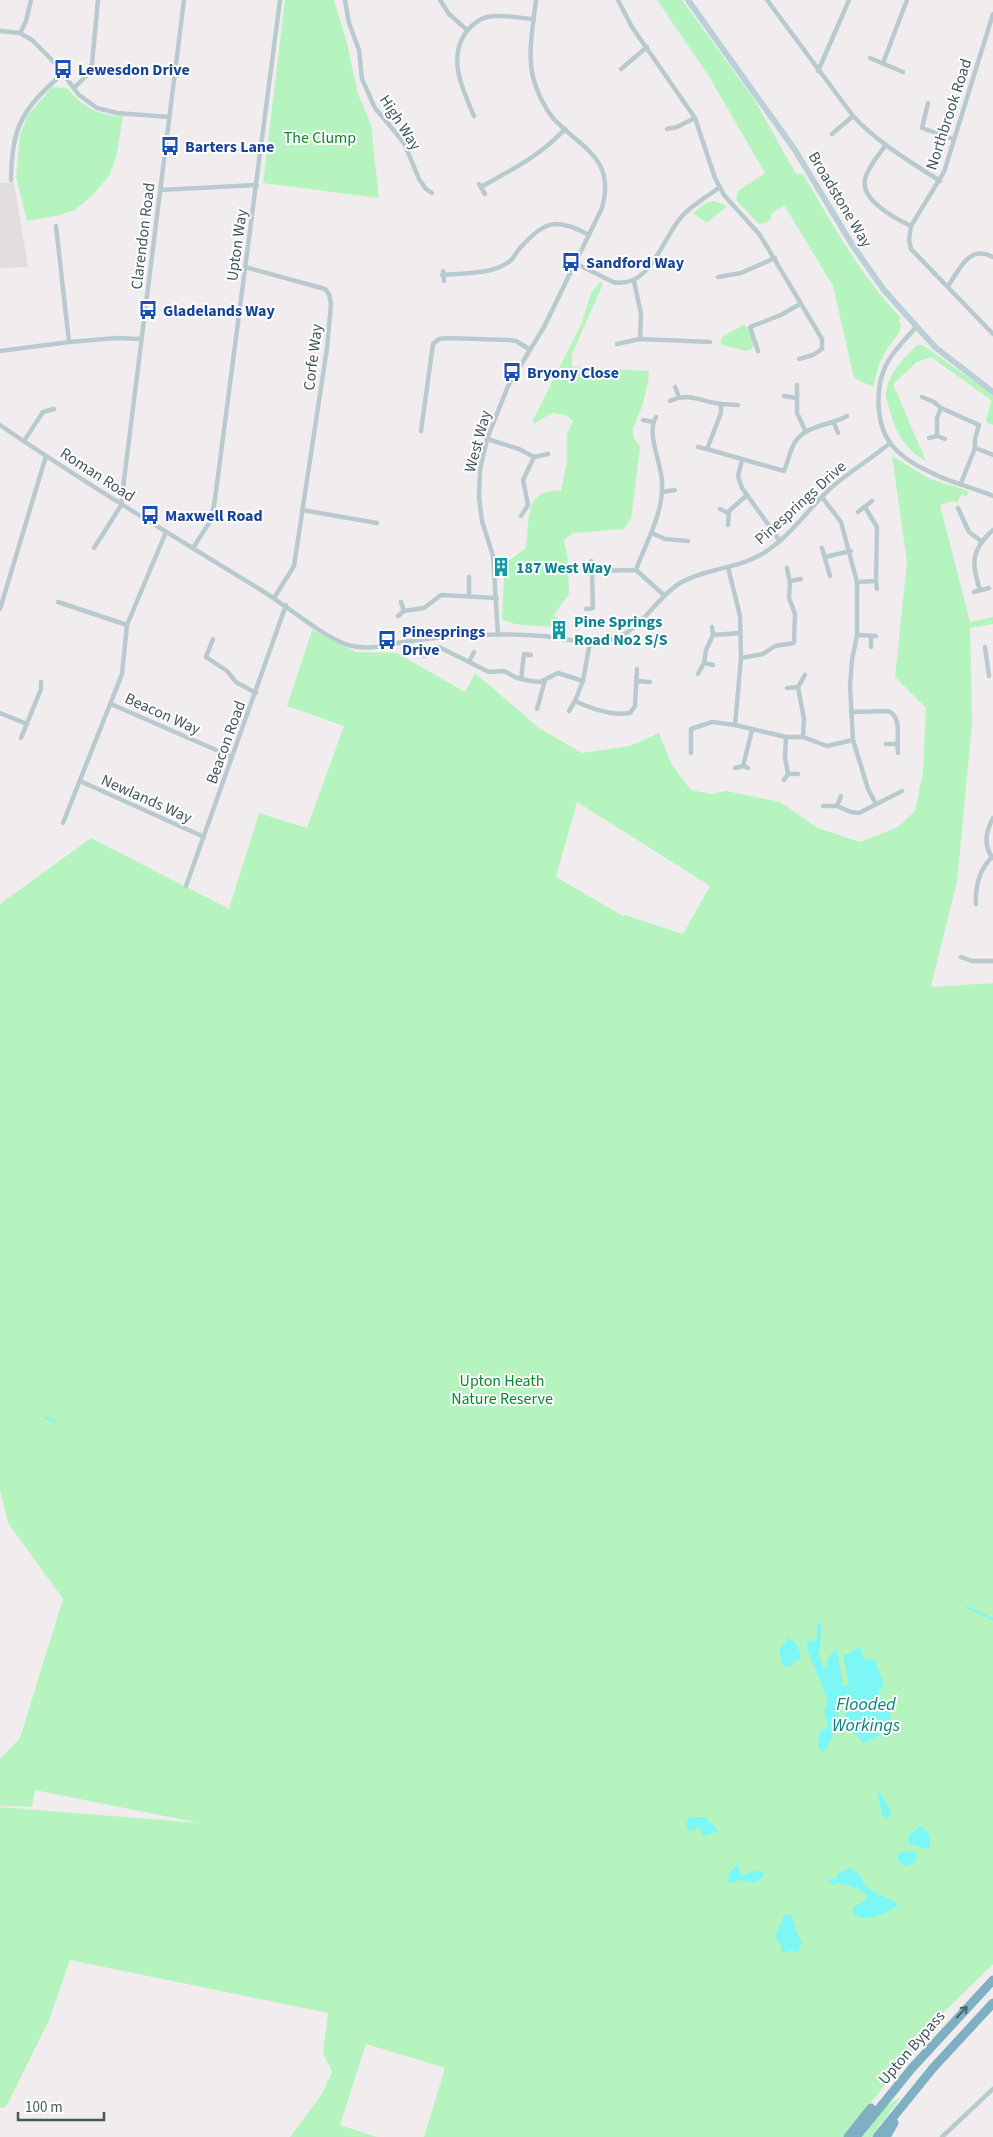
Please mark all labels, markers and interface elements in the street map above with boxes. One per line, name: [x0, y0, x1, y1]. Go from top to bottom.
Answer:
street label: Northbrook Road: [921, 56, 977, 173]
bus stop icon: Lewesdon Drive: [52, 58, 74, 80]
place label: Lewesdon Drive: [78, 59, 190, 81]
street label: High Way: [374, 90, 427, 155]
park label: The Clump: [284, 127, 356, 149]
bus stop icon: Barters Lane: [159, 135, 181, 157]
place label: Barters Lane: [185, 136, 274, 158]
street label: Broadstone Way: [803, 147, 878, 252]
street label: Clarendon Road: [126, 182, 160, 291]
street label: Upton Way: [221, 207, 253, 283]
bus stop icon: Sandford Way: [560, 251, 582, 273]
place label: Sandford Way: [586, 252, 685, 274]
bus stop icon: Gladelands Way: [137, 299, 159, 321]
place label: Gladelands Way: [163, 300, 276, 322]
street label: Corfe Way: [298, 322, 328, 392]
bus stop icon: Bryony Close: [501, 361, 523, 383]
place label: Bryony Close: [527, 362, 619, 384]
street label: West Way: [459, 407, 497, 475]
street label: Roman Road: [56, 442, 139, 507]
street label: Pinesprings Drive: [750, 456, 851, 550]
bus stop icon: Maxwell Road: [139, 504, 161, 526]
place label: Maxwell Road: [165, 505, 263, 527]
building icon: 187 West Way: [490, 556, 512, 578]
place label: 187 West Way: [516, 557, 612, 579]
place label: Pine Springs Road No2 S/S: [574, 611, 668, 651]
building icon: Pine Springs Road No2 S/S: [548, 619, 570, 641]
place label: Pinesprings Drive: [402, 621, 485, 661]
bus stop icon: Pinesprings Drive: [376, 629, 398, 651]
street label: Beacon Way: [121, 687, 204, 741]
street label: Beacon Road: [201, 698, 251, 787]
street label: Newlands Way: [98, 769, 196, 829]
park label: Upton Heath Nature Reserve: [451, 1370, 553, 1410]
water label: Flooded Workings: [832, 1692, 900, 1738]
street label: Upton Bypass: [873, 2006, 950, 2089]
one-way arrow: [956, 2006, 968, 2019]
scale bar: [18, 2090, 104, 2122]
text: 100 m: [25, 2097, 63, 2118]

